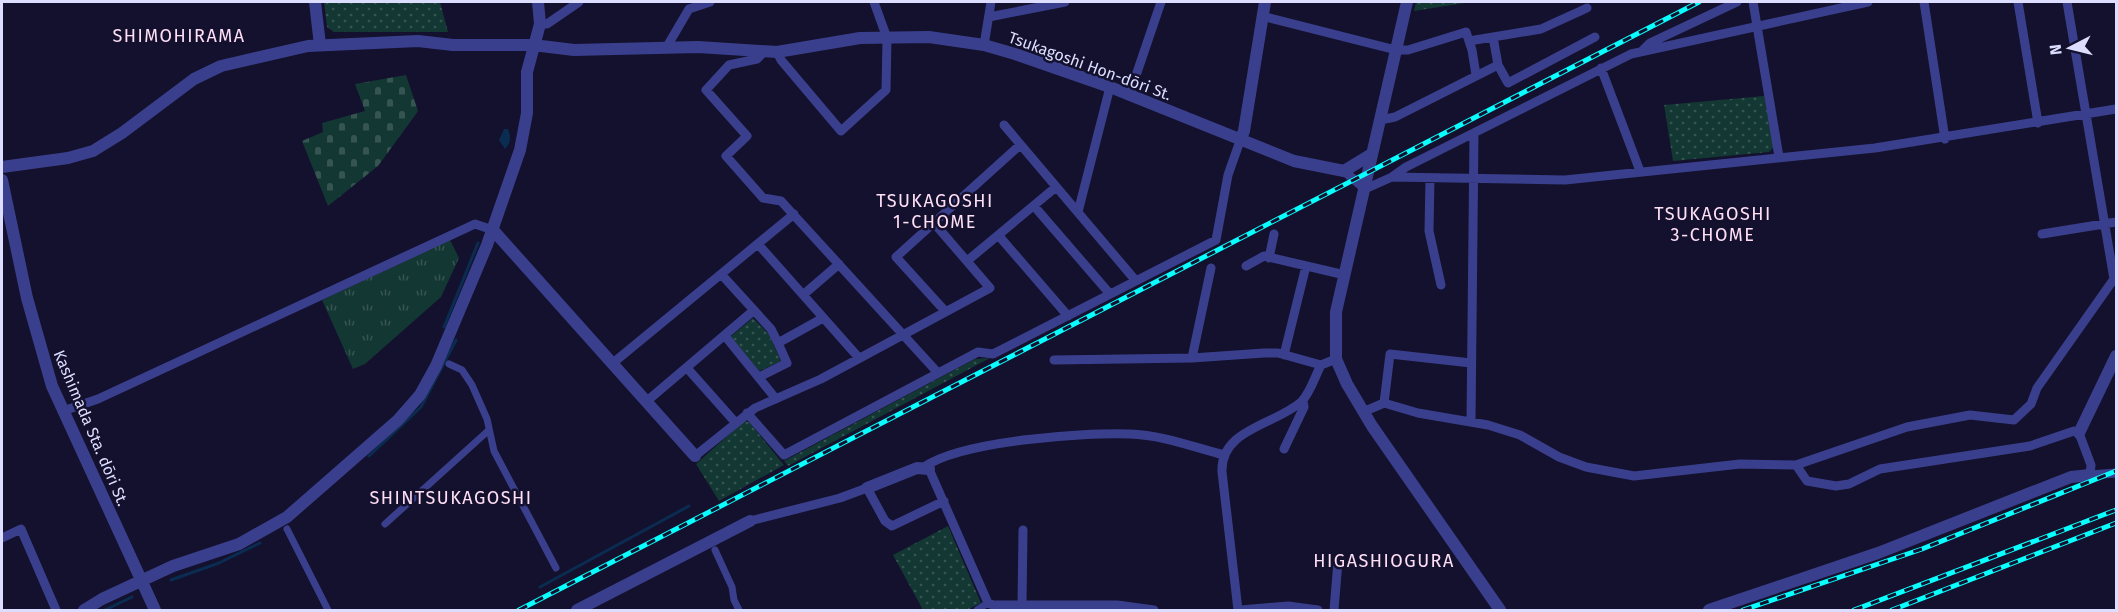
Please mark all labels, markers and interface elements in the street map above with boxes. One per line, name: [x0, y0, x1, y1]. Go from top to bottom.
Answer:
north arrow: [2040, 18, 2100, 78]
district label: SHIMOHIRAMA: [112, 25, 246, 47]
street label: Tsukagoshi Hon-dōri St.: [1006, 28, 1174, 104]
text: N: [2046, 43, 2066, 56]
district label: TSUKAGOSHI 1-CHOME: [876, 190, 994, 233]
district label: TSUKAGOSHI 3-CHOME: [1654, 203, 1772, 246]
street label: Kashimada Sta. dōri St.: [50, 347, 133, 509]
district label: SHINTSUKAGOSHI: [369, 487, 533, 509]
district label: HIGASHIOGURA: [1313, 550, 1455, 572]

